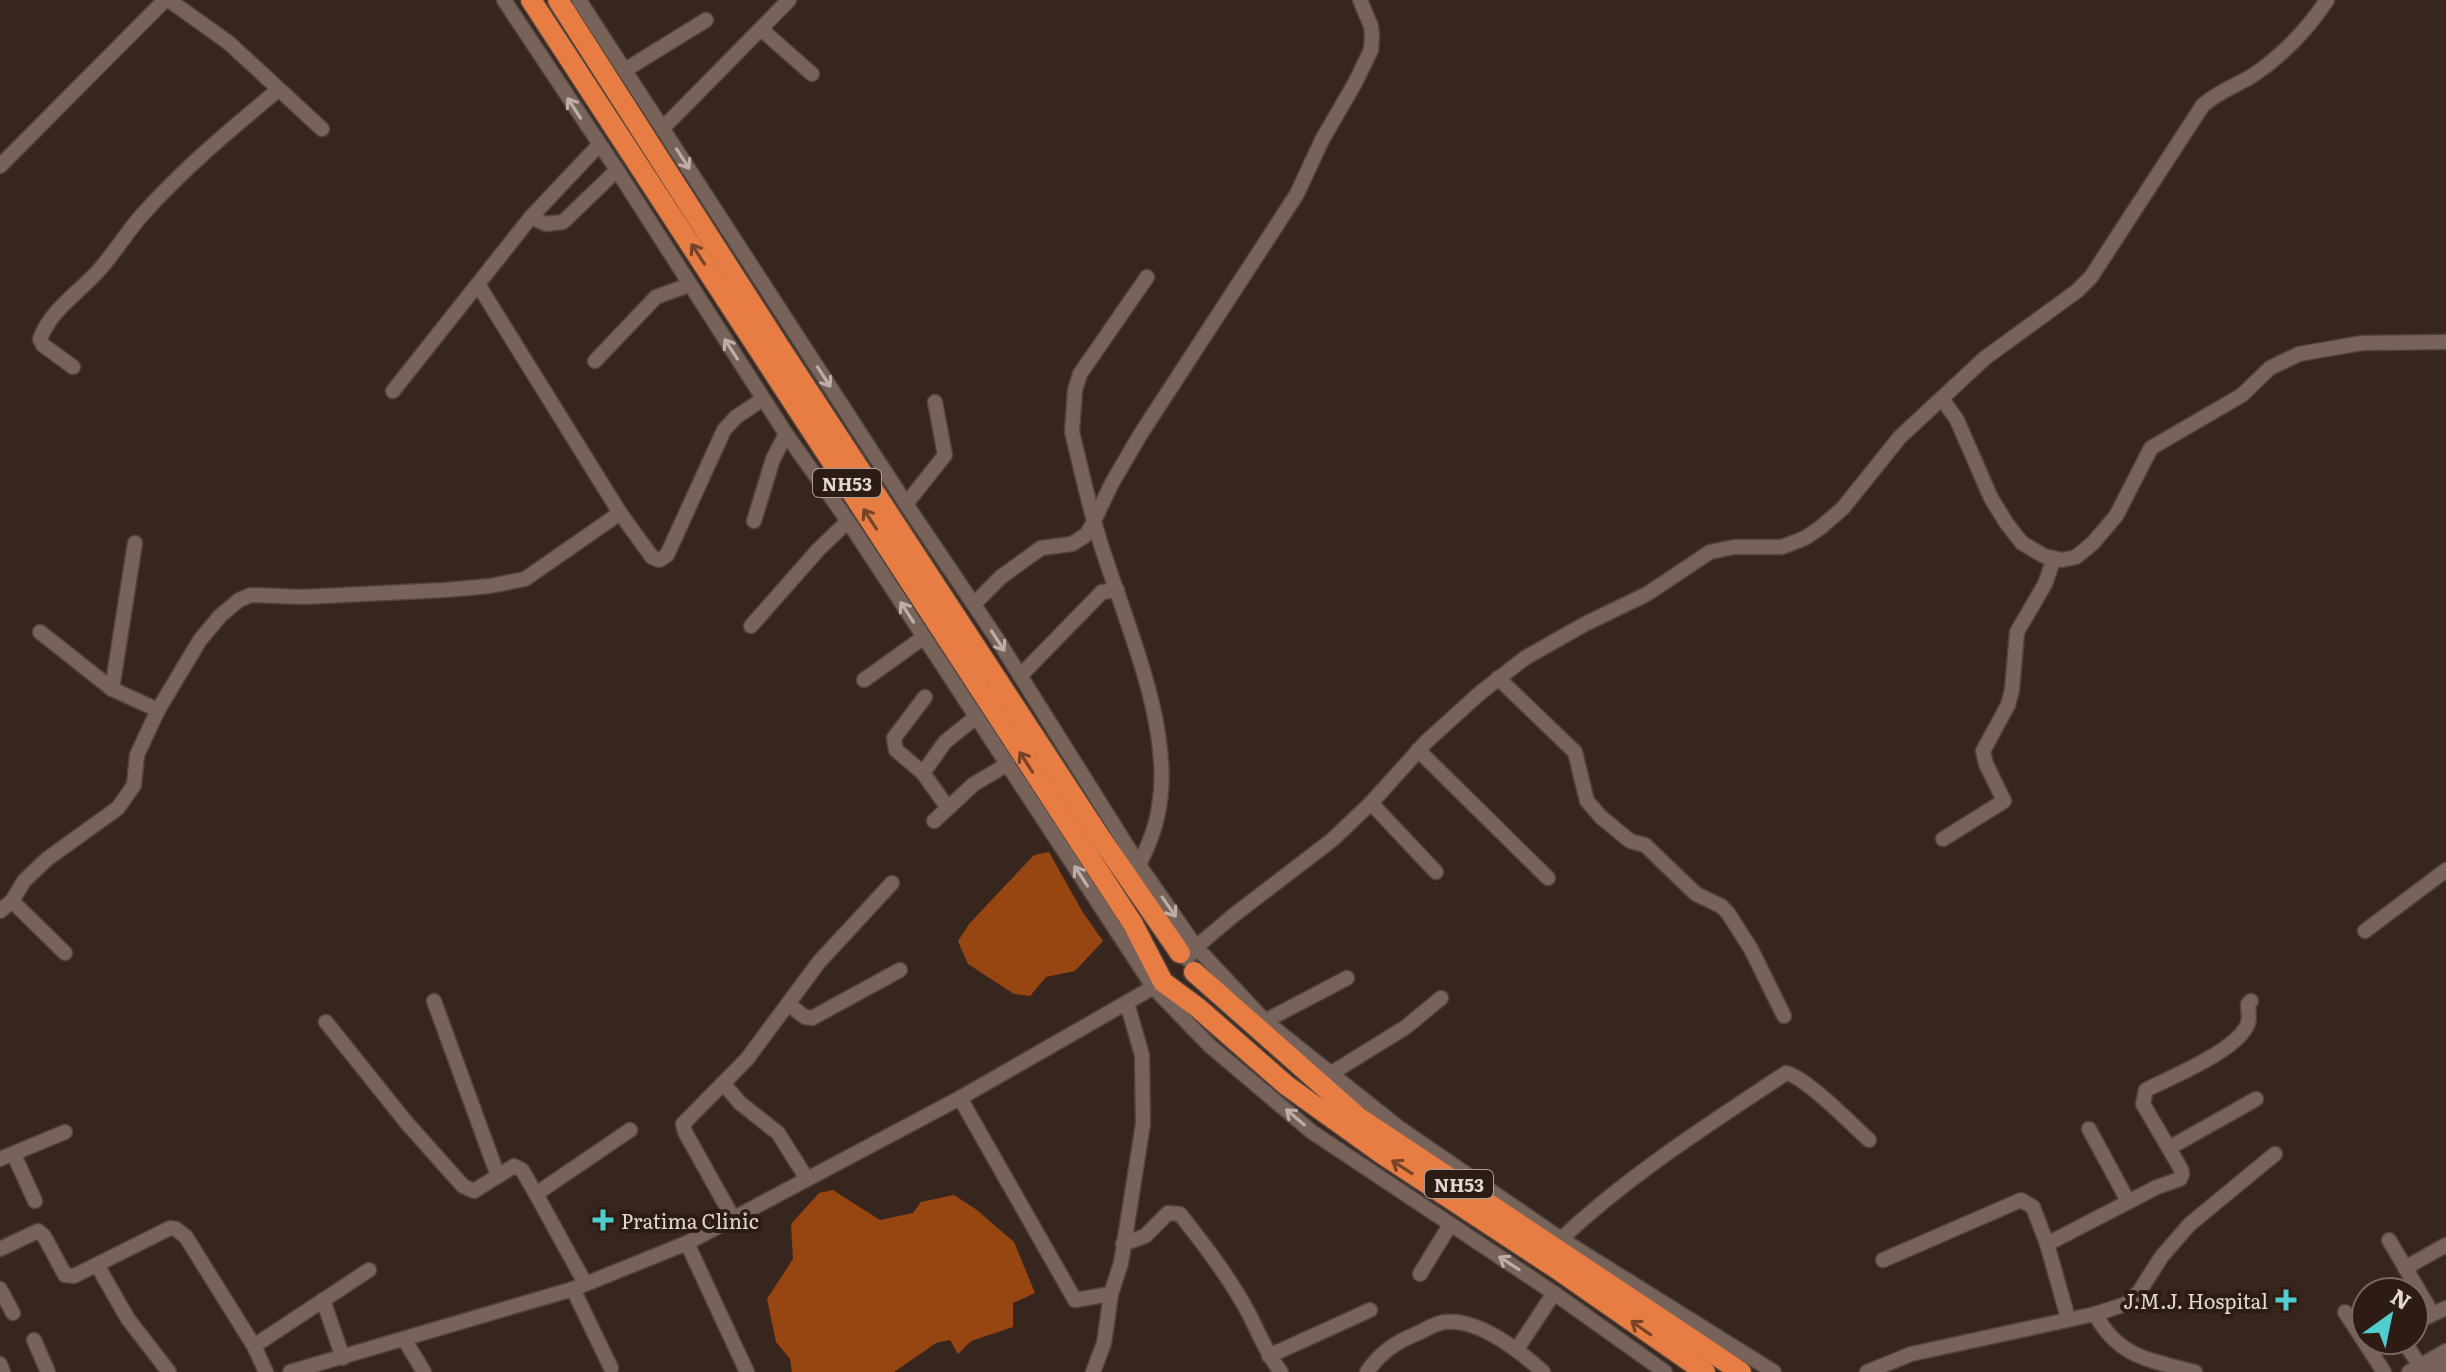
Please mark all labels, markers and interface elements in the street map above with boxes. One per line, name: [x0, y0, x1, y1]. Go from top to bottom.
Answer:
one-way arrow: [566, 97, 582, 120]
one-way arrow: [675, 147, 691, 170]
one-way arrow: [689, 244, 706, 266]
one-way arrow: [723, 339, 739, 361]
one-way arrow: [816, 366, 832, 388]
road number: NH53: [813, 469, 881, 497]
one-way arrow: [861, 509, 878, 531]
one-way arrow: [899, 601, 916, 623]
one-way arrow: [990, 629, 1006, 652]
one-way arrow: [1017, 751, 1034, 773]
one-way arrow: [1072, 865, 1089, 887]
one-way arrow: [1161, 896, 1177, 918]
one-way arrow: [1285, 1108, 1305, 1126]
one-way arrow: [1391, 1159, 1414, 1175]
road number: NH53: [1425, 1170, 1493, 1198]
place label: Pratima Clinic: [621, 1205, 759, 1235]
marker: Pratima Clinic: [592, 1209, 614, 1231]
one-way arrow: [1498, 1255, 1521, 1271]
north arrow: [2350, 1276, 2430, 1356]
text: N: [2385, 1279, 2418, 1317]
place label: J.M.J. Hospital: [2123, 1285, 2268, 1315]
marker: J.M.J. Hospital: [2275, 1289, 2297, 1311]
one-way arrow: [1631, 1320, 1653, 1336]

